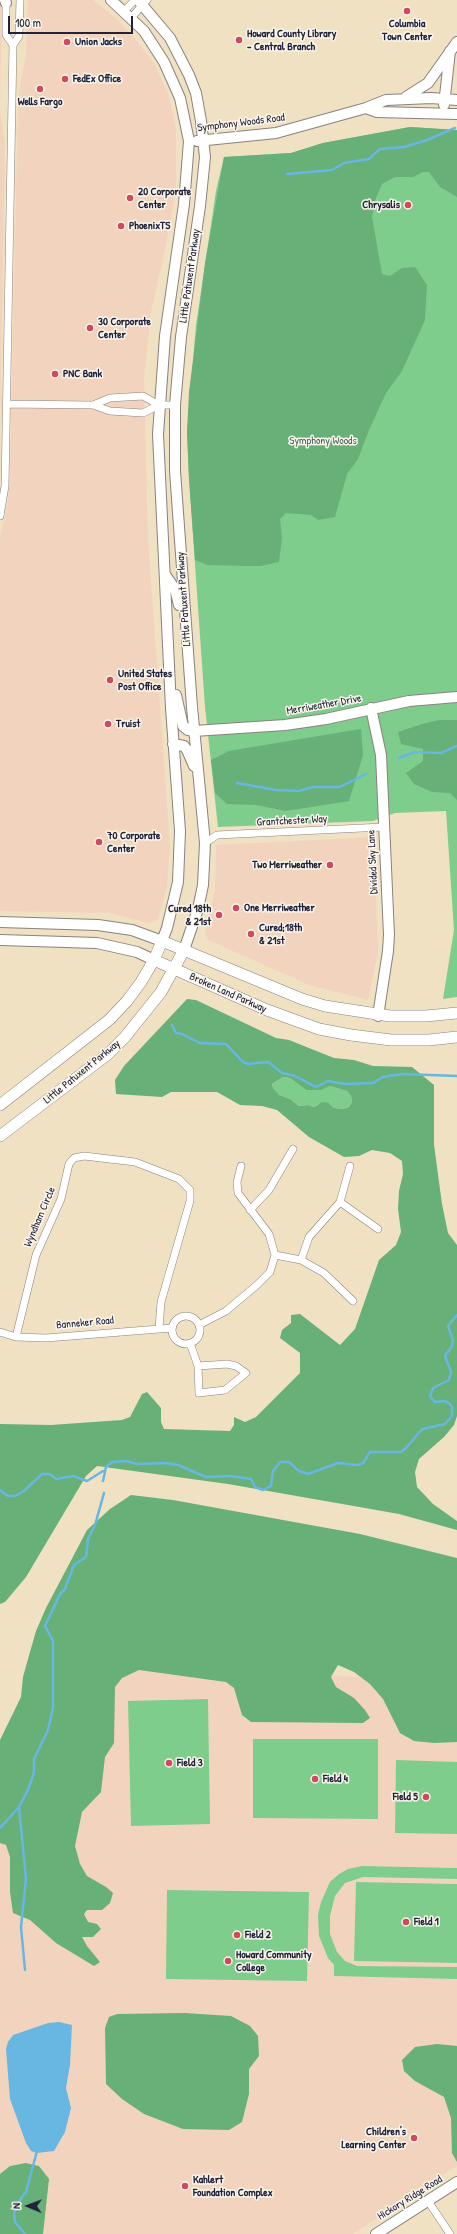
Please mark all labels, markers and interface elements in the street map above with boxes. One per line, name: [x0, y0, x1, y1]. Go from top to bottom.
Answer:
marker: Columbia Town Center: [402, 6, 412, 16]
scale bar: [10, 8, 135, 34]
text: 100 m: [15, 14, 41, 31]
place label: Columbia Town Center: [382, 17, 432, 43]
place label: Howard County Library - Central Branch: [247, 27, 336, 53]
place label: Union Jacks: [75, 35, 122, 49]
marker: Howard County Library - Central Branch: [234, 35, 244, 45]
marker: Union Jacks: [62, 37, 72, 47]
place label: FedEx Office: [73, 72, 121, 86]
marker: FedEx Office: [60, 74, 70, 84]
marker: Wells Fargo: [35, 84, 45, 94]
place label: Wells Fargo: [18, 95, 62, 109]
street label: Symphony Woods Road: [197, 111, 285, 135]
place label: 20 Corporate Center: [138, 185, 191, 211]
marker: 20 Corporate Center: [125, 193, 135, 203]
place label: Chrysalis: [362, 198, 400, 212]
marker: Chrysalis: [403, 200, 413, 210]
place label: PhoenixTS: [129, 219, 170, 233]
marker: PhoenixTS: [116, 221, 126, 231]
street label: Little Patuxent Parkway: [177, 228, 203, 324]
place label: 30 Corporate Center: [98, 315, 151, 341]
marker: 30 Corporate Center: [85, 323, 95, 333]
place label: PNC Bank: [63, 367, 102, 381]
marker: PNC Bank: [50, 369, 60, 379]
park label: Symphony Woods: [289, 434, 357, 448]
street label: Little Patuxent Parkway: [174, 551, 194, 647]
place label: United States Post Office: [118, 667, 172, 693]
marker: United States Post Office: [105, 675, 115, 685]
street label: Merriweather Drive: [285, 692, 363, 718]
place label: Truist: [116, 717, 140, 731]
marker: Truist: [103, 719, 113, 729]
street label: Grantchester Way: [256, 813, 328, 829]
place label: 70 Corporate Center: [107, 829, 160, 855]
street label: Divided Sky Lane: [365, 829, 381, 895]
marker: 70 Corporate Center: [94, 837, 104, 847]
place label: Two Merriweather: [252, 858, 322, 872]
marker: Two Merriweather: [325, 860, 335, 870]
place label: One Merriweather: [244, 901, 315, 915]
place label: Cured 18th & 21st: [168, 902, 211, 928]
marker: One Merriweather: [231, 903, 241, 913]
marker: Cured 18th & 21st: [214, 910, 224, 920]
place label: Cured;18th & 21st: [259, 921, 302, 947]
marker: Cured;18th & 21st: [246, 929, 256, 939]
street label: Broken Land Parkway: [187, 970, 269, 1016]
street label: Little Patuxent Parkway: [41, 1037, 123, 1107]
street label: Wyndham Circle: [21, 1185, 59, 1249]
street label: Banneker Road: [56, 1314, 114, 1332]
place label: Field 3: [177, 1756, 203, 1770]
marker: Field 3: [164, 1758, 174, 1768]
place label: Field 4: [323, 1772, 348, 1786]
marker: Field 4: [310, 1774, 320, 1784]
place label: Field 5: [393, 1790, 418, 1804]
marker: Field 5: [421, 1792, 431, 1802]
place label: Field 1: [414, 1915, 439, 1929]
marker: Field 1: [401, 1917, 411, 1927]
place label: Field 2: [245, 1928, 271, 1942]
marker: Field 2: [232, 1930, 242, 1940]
place label: Howard Community College: [236, 1948, 312, 1974]
marker: Howard Community College: [223, 1956, 233, 1966]
place label: Children's Learning Center: [341, 2125, 406, 2151]
marker: Children's Learning Center: [409, 2133, 419, 2143]
place label: Kahlert Foundation Complex: [193, 2173, 273, 2199]
street label: Hickory Ridge Road: [375, 2173, 445, 2223]
marker: Kahlert Foundation Complex: [180, 2181, 190, 2191]
north arrow: [8, 2186, 48, 2226]
text: N: [9, 2203, 23, 2209]

